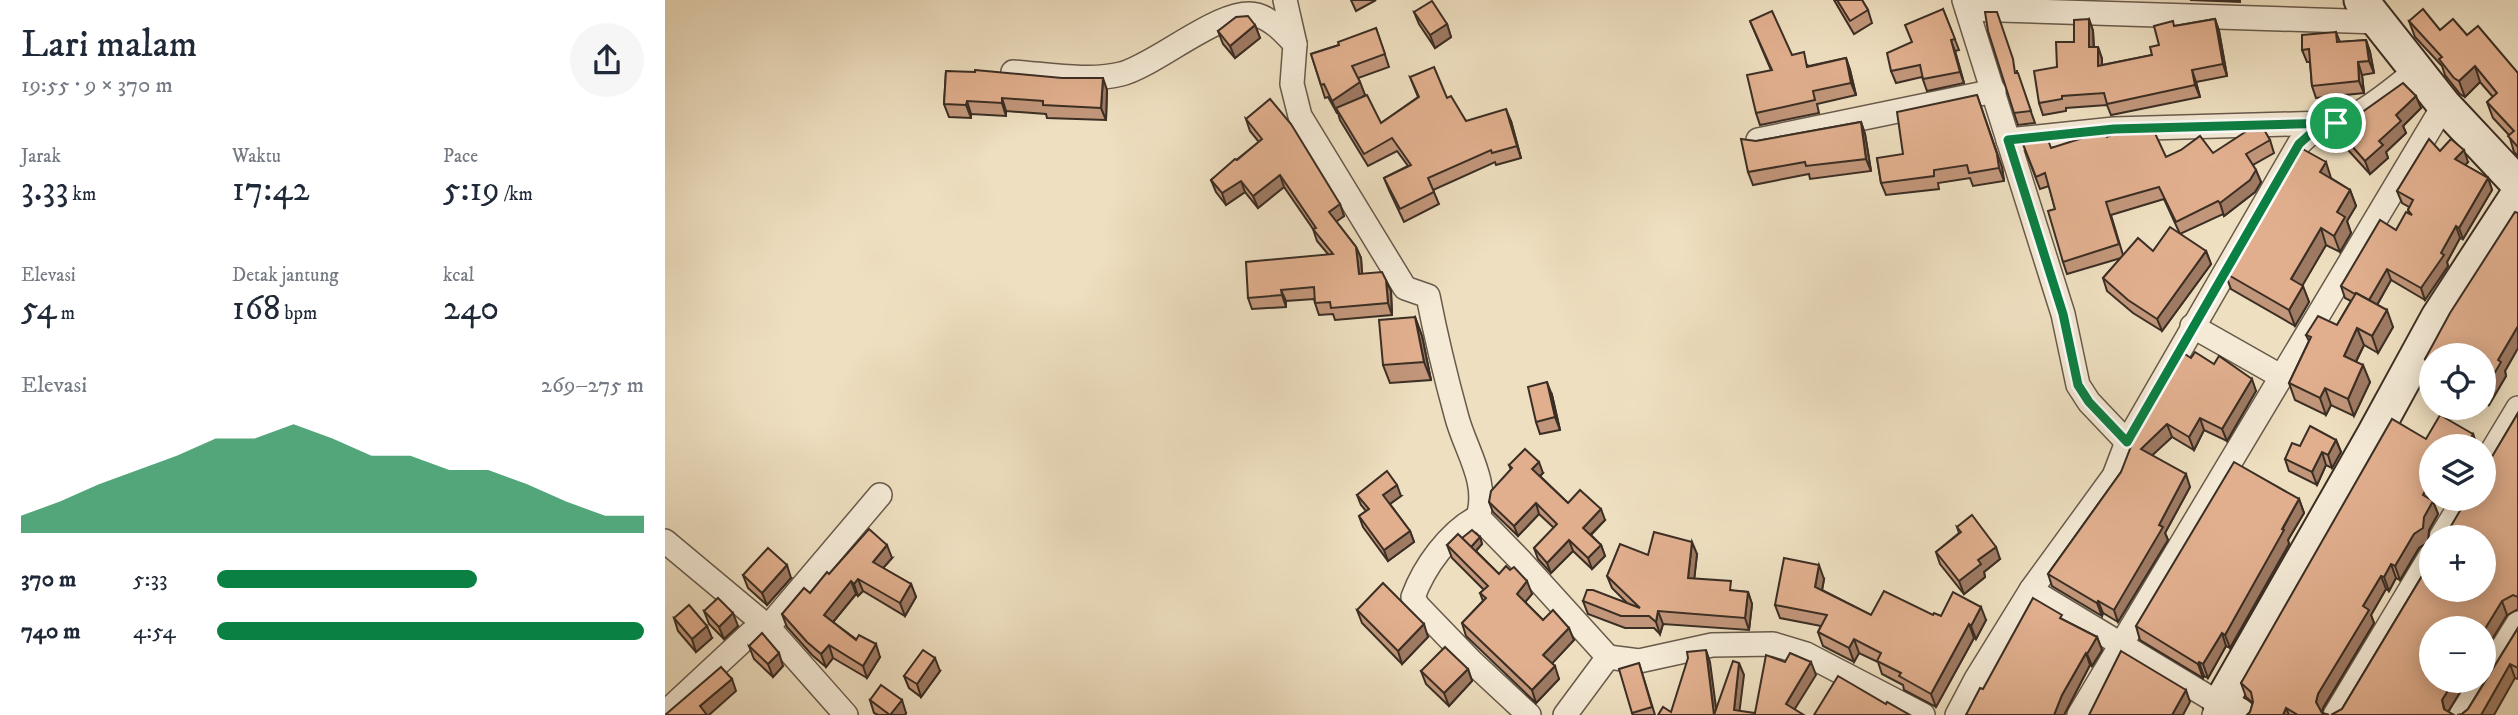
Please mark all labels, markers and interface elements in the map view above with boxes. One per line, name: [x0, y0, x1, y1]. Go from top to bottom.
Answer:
text: Lari malam: [21, 21, 197, 69]
button: share: [570, 23, 644, 97]
text: 19:55 · 9 × 370 m: [21, 71, 173, 100]
pin: [2306, 93, 2366, 153]
icon: arrive: [2317, 104, 2355, 142]
text: Jarak: [21, 145, 61, 168]
text: Waktu: [232, 145, 281, 168]
text: Pace: [443, 145, 478, 168]
text: 3.33: [21, 168, 68, 212]
text: 17:42: [232, 168, 310, 212]
text: 5:19: [443, 168, 500, 212]
text: km: [68, 183, 96, 206]
text: /km: [500, 183, 533, 206]
text: Elevasi: [21, 264, 76, 287]
text: Detak jantung: [232, 264, 339, 287]
text: kcal: [443, 264, 474, 287]
text: 54: [21, 287, 57, 331]
text: 168: [232, 287, 280, 331]
text: 240: [443, 287, 499, 331]
text: m: [57, 302, 75, 325]
text: bpm: [280, 302, 317, 325]
map controls: [2419, 343, 2496, 693]
button: locate: [2419, 343, 2496, 420]
text: Elevasi: [21, 371, 87, 400]
text: 269–275 m: [541, 371, 644, 400]
button: layers: [2419, 434, 2496, 511]
button: +: [2419, 525, 2496, 602]
text: 370 m: [21, 565, 76, 594]
text: 5:33: [133, 565, 168, 594]
button: −: [2419, 616, 2496, 693]
text: 740 m: [21, 617, 81, 646]
text: 4:54: [133, 617, 176, 646]

